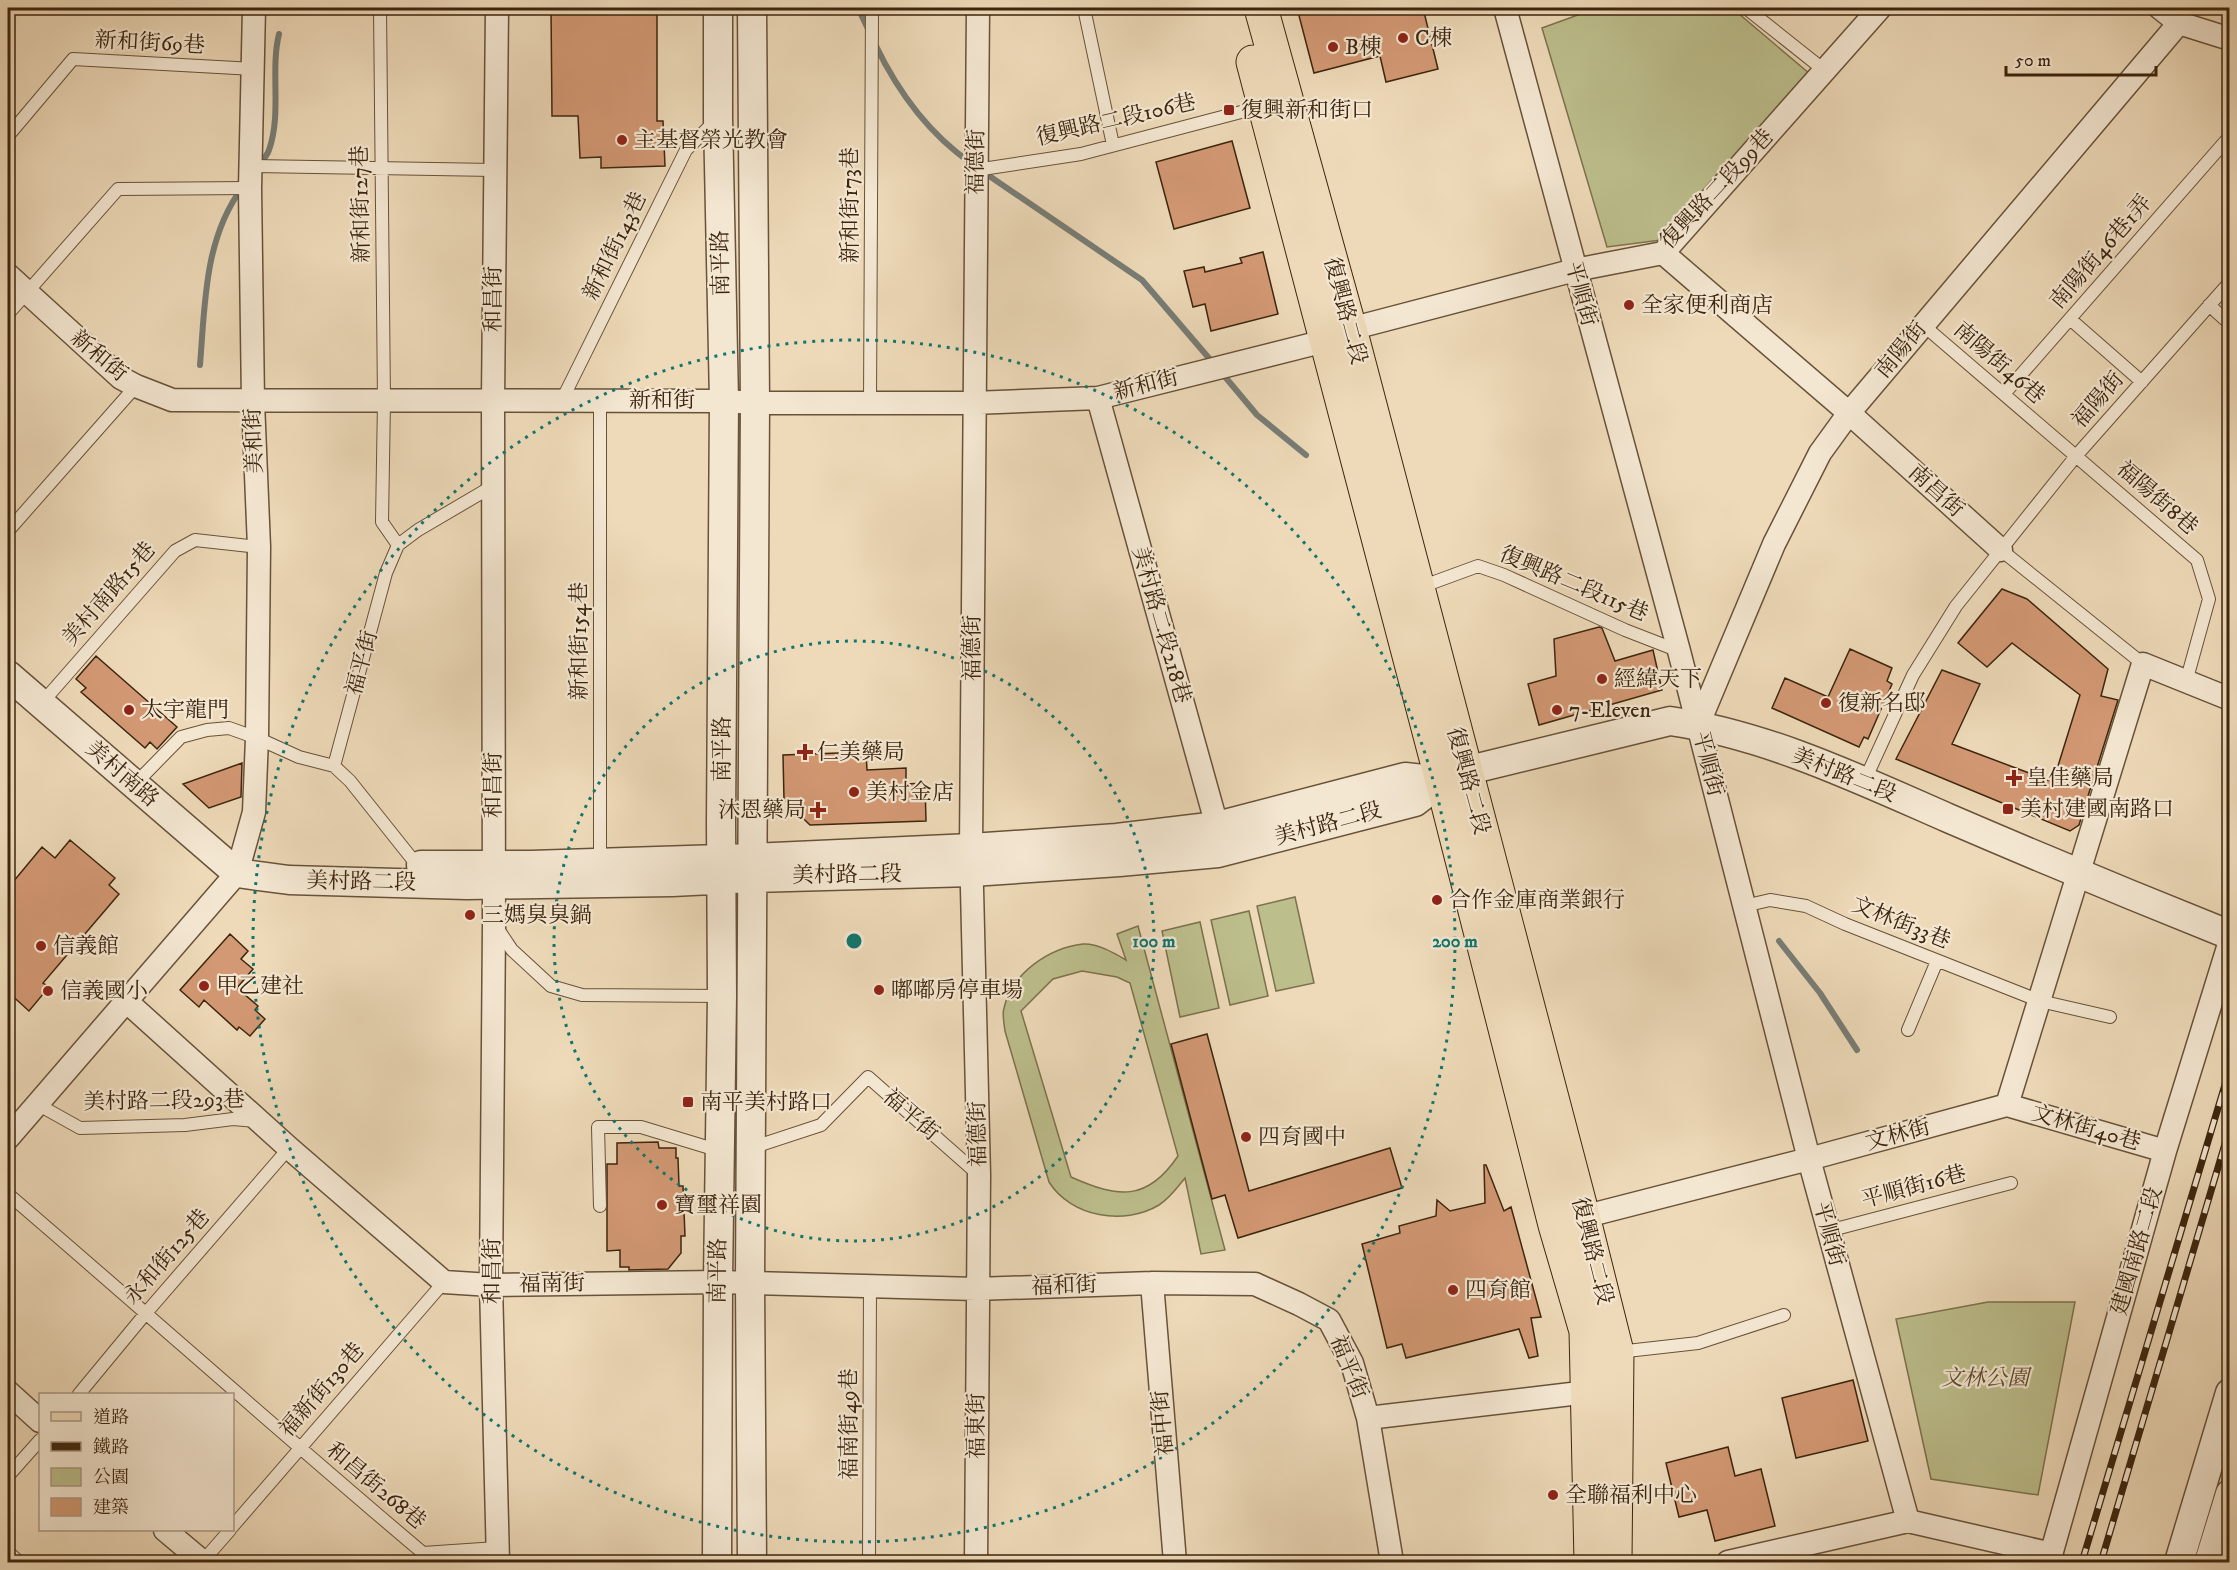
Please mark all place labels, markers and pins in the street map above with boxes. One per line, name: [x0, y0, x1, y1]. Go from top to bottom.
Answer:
place label: C棟: [1415, 25, 1452, 52]
marker: C棟: [1396, 31, 1410, 45]
place label: B棟: [1345, 34, 1381, 61]
marker: B棟: [1326, 40, 1340, 54]
place label: 復興新和街口: [1241, 97, 1373, 124]
marker: 復興新和街口: [1222, 103, 1236, 117]
place label: 主基督榮光教會: [634, 127, 788, 154]
marker: 主基督榮光教會: [615, 133, 629, 147]
place label: 全家便利商店: [1641, 292, 1773, 319]
marker: 全家便利商店: [1622, 298, 1636, 312]
place label: 經緯天下: [1614, 666, 1702, 693]
marker: 經緯天下: [1595, 672, 1609, 686]
place label: 復新名邸: [1838, 690, 1926, 717]
marker: 復新名邸: [1819, 696, 1833, 710]
place label: 太宇龍門: [141, 697, 229, 724]
place label: 7-Eleven: [1569, 697, 1651, 724]
marker: 太宇龍門: [122, 703, 136, 717]
marker: 7-Eleven: [1550, 703, 1564, 717]
place label: 仁美藥局: [817, 739, 905, 766]
marker: 仁美藥局: [798, 745, 812, 759]
place label: 皇佳藥局: [2026, 765, 2114, 792]
marker: 皇佳藥局: [2007, 771, 2021, 785]
place label: 美村金店: [866, 779, 954, 806]
marker: 美村金店: [847, 785, 861, 799]
place label: 美村建國南路口: [2020, 796, 2174, 823]
place label: 沐恩藥局: [718, 797, 806, 824]
marker: 美村建國南路口: [2001, 802, 2015, 816]
marker: 沐恩藥局: [811, 803, 825, 817]
place label: 合作金庫商業銀行: [1449, 887, 1625, 914]
marker: 合作金庫商業銀行: [1430, 893, 1444, 907]
place label: 三媽臭臭鍋: [482, 902, 592, 929]
marker: 三媽臭臭鍋: [463, 908, 477, 922]
centre of rings: [844, 931, 864, 951]
place label: 信義館: [53, 933, 119, 960]
marker: 信義館: [34, 939, 48, 953]
place label: 甲乙建社: [216, 973, 304, 1000]
place label: 嘟嘟房停車場: [891, 977, 1023, 1004]
place label: 信義國小: [60, 978, 148, 1005]
marker: 甲乙建社: [197, 979, 211, 993]
marker: 嘟嘟房停車場: [872, 983, 886, 997]
marker: 信義國小: [41, 984, 55, 998]
place label: 南平美村路口: [700, 1089, 832, 1116]
marker: 南平美村路口: [681, 1095, 695, 1109]
place label: 四育國中: [1258, 1124, 1346, 1151]
marker: 四育國中: [1239, 1130, 1253, 1144]
place label: 寶璽祥園: [674, 1192, 762, 1219]
marker: 寶璽祥園: [655, 1198, 669, 1212]
place label: 四育館: [1465, 1277, 1531, 1304]
marker: 四育館: [1446, 1283, 1460, 1297]
place label: 全聯福利中心: [1565, 1482, 1697, 1509]
marker: 全聯福利中心: [1546, 1488, 1560, 1502]

